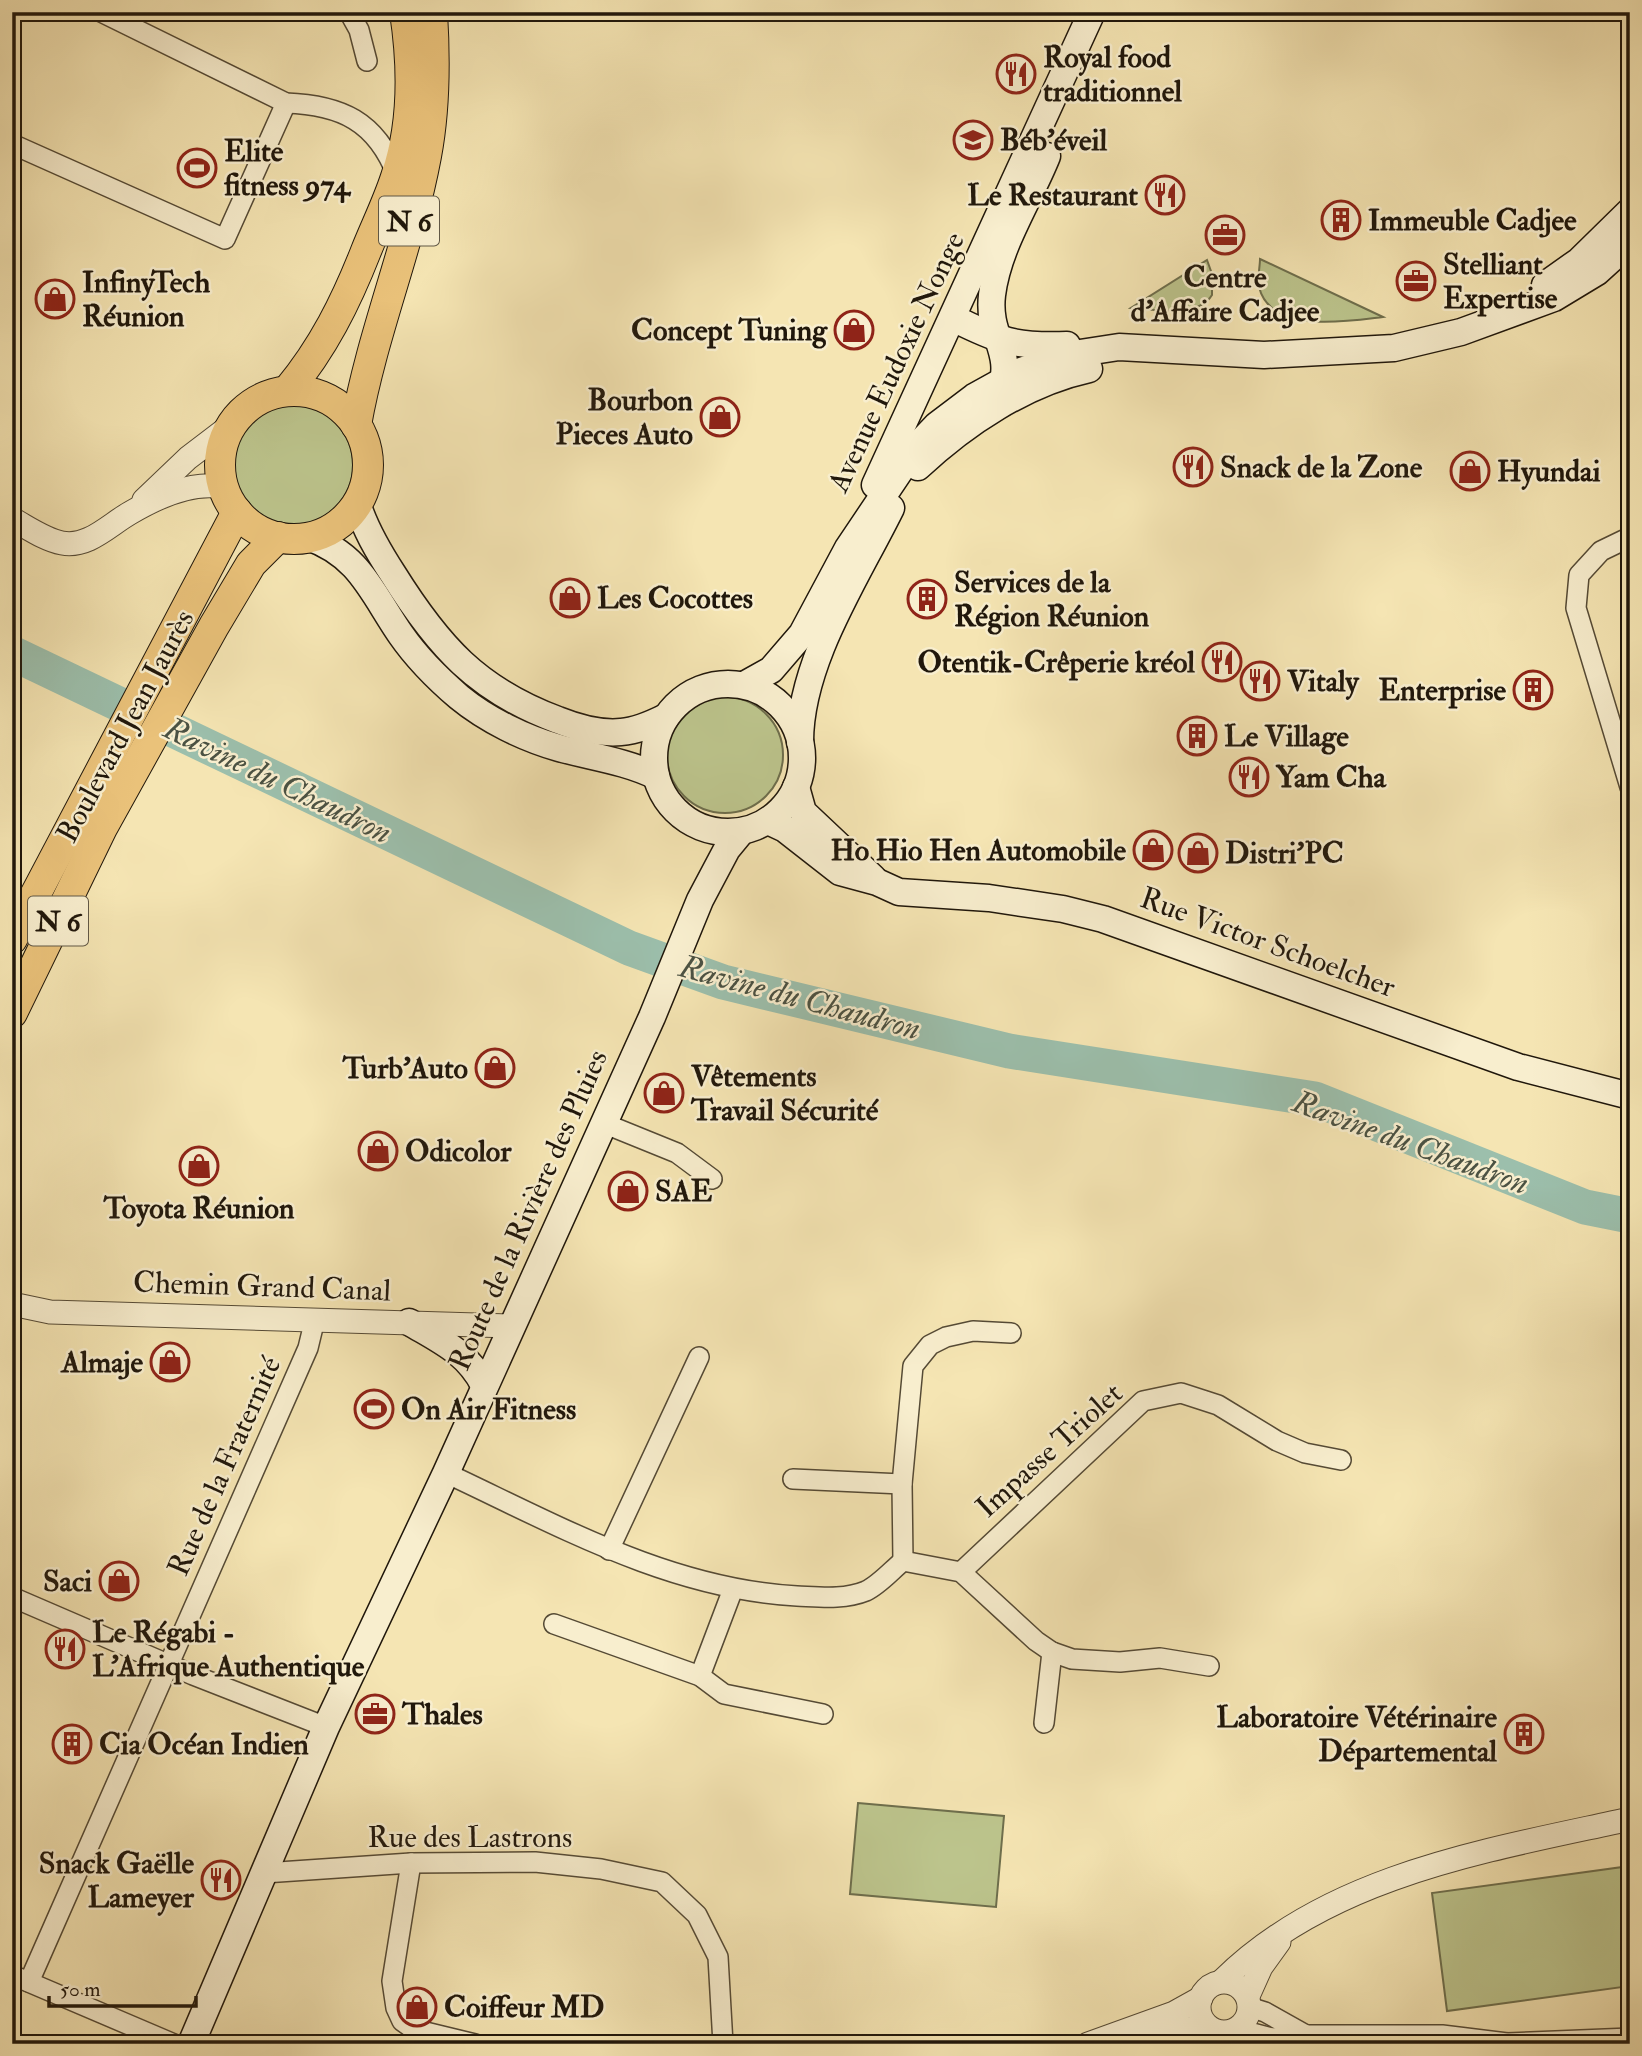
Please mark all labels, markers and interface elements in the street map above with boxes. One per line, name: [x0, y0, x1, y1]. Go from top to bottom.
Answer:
place label: Royal food traditionnel: [1043, 39, 1182, 110]
restaurant icon: Royal food traditionnel: [995, 53, 1037, 95]
school or university icon: Béb'éveil: [952, 119, 994, 161]
place label: Béb'éveil: [1000, 122, 1108, 159]
place label: Elite fitness 974: [223, 133, 351, 204]
sports icon: Elite fitness 974: [176, 147, 218, 189]
restaurant icon: Le Restaurant: [1144, 174, 1186, 216]
place label: Le Restaurant: [967, 177, 1138, 214]
road number: N 6: [379, 196, 439, 246]
building icon: Immeuble Cadjee: [1320, 199, 1362, 241]
place label: Immeuble Cadjee: [1368, 202, 1577, 239]
office icon: Centre d'Affaire Cadjee: [1204, 214, 1246, 256]
street label: Avenue Eudoxie Nonge: [820, 226, 973, 499]
place label: Stelliant Expertise: [1443, 246, 1558, 317]
place label: Centre d'Affaire Cadjee: [1131, 259, 1320, 330]
office icon: Stelliant Expertise: [1395, 260, 1437, 302]
place label: InfinyTech Réunion: [82, 264, 210, 335]
shop icon: InfinyTech Réunion: [34, 278, 76, 320]
shop icon: Concept Tuning: [833, 309, 875, 351]
place label: Concept Tuning: [631, 312, 828, 349]
place label: Bourbon Pieces Auto: [556, 382, 694, 453]
shop icon: Bourbon Pieces Auto: [699, 396, 741, 438]
restaurant icon: Snack de la Zone: [1172, 446, 1214, 488]
place label: Snack de la Zone: [1220, 449, 1423, 486]
shop icon: Hyundai: [1449, 450, 1491, 492]
place label: Hyundai: [1497, 453, 1600, 490]
place label: Services de la Région Réunion: [954, 564, 1150, 635]
shop icon: Les Cocottes: [549, 577, 591, 619]
building icon: Services de la Région Réunion: [906, 578, 948, 620]
place label: Les Cocottes: [597, 580, 753, 617]
street label: Boulevard Jean Jaurès: [48, 603, 202, 849]
restaurant icon: Otentik-Crêperie kréol: [1201, 641, 1243, 683]
place label: Otentik-Crêperie kréol: [917, 644, 1195, 681]
restaurant icon: Vitaly: [1239, 660, 1281, 702]
place label: Vitaly: [1286, 663, 1361, 700]
building icon: Enterprise: [1512, 669, 1554, 711]
place label: Enterprise: [1379, 672, 1506, 709]
water label: Ravine du Chaudron: [157, 708, 398, 853]
building icon: Le Village: [1176, 715, 1218, 757]
place label: Le Village: [1224, 718, 1349, 755]
restaurant icon: Yam Cha: [1228, 756, 1270, 798]
place label: Yam Cha: [1275, 759, 1388, 796]
shop icon: Ho Hio Hen Automobile: [1132, 829, 1174, 871]
place label: Ho Hio Hen Automobile: [831, 832, 1126, 869]
shop icon: Distri'PC: [1177, 832, 1219, 874]
place label: Distri'PC: [1225, 835, 1344, 872]
street label: Rue Victor Schoelcher: [1135, 879, 1400, 1006]
road number: N 6: [28, 897, 88, 946]
water label: Ravine du Chaudron: [674, 946, 925, 1049]
street label: Route de la Rivière des Pluies: [441, 1044, 616, 1376]
shop icon: Turb'Auto: [474, 1047, 516, 1089]
place label: Turb'Auto: [341, 1050, 468, 1087]
place label: Vêtements Travail Sécurité: [690, 1058, 880, 1129]
shop icon: Vêtements Travail Sécurité: [643, 1072, 685, 1114]
water label: Ravine du Chaudron: [1286, 1081, 1534, 1204]
shop icon: Odicolor: [357, 1130, 399, 1172]
place label: Odicolor: [405, 1133, 512, 1170]
shop icon: Toyota Réunion: [178, 1145, 220, 1187]
shop icon: SAE: [607, 1170, 649, 1212]
place label: SAE: [655, 1173, 713, 1210]
place label: Toyota Réunion: [102, 1190, 295, 1227]
street label: Chemin Grand Canal: [132, 1264, 392, 1310]
shop icon: Almaje: [149, 1341, 191, 1383]
place label: Almaje: [59, 1344, 143, 1381]
street label: Rue de la Fraternité: [160, 1350, 290, 1582]
street label: Impasse Triolet: [968, 1375, 1130, 1526]
sports icon: On Air Fitness: [353, 1388, 395, 1430]
place label: On Air Fitness: [401, 1391, 576, 1428]
shop icon: Saci: [98, 1560, 140, 1602]
place label: Saci: [43, 1563, 92, 1600]
place label: Le Régabi - L'Afrique Authentique: [92, 1614, 365, 1685]
restaurant icon: Le Régabi - L'Afrique Authentique: [44, 1628, 86, 1670]
office icon: Thales: [354, 1693, 396, 1735]
place label: Thales: [401, 1696, 483, 1733]
place label: Laboratoire Vétérinaire Départemental: [1216, 1699, 1497, 1770]
building icon: Laboratoire Vétérinaire Départemental: [1503, 1713, 1545, 1755]
building icon: Cia Océan Indien: [51, 1723, 93, 1765]
place label: Cia Océan Indien: [99, 1726, 309, 1763]
street label: Rue des Lastrons: [368, 1819, 572, 1856]
place label: Snack Gaëlle Lameyer: [39, 1845, 195, 1916]
restaurant icon: Snack Gaëlle Lameyer: [200, 1859, 242, 1901]
scale bar: [49, 1965, 196, 2009]
text: 50 m: [60, 1976, 101, 2003]
shop icon: Coiffeur MD: [396, 1986, 438, 2028]
place label: Coiffeur MD: [444, 1989, 604, 2026]

